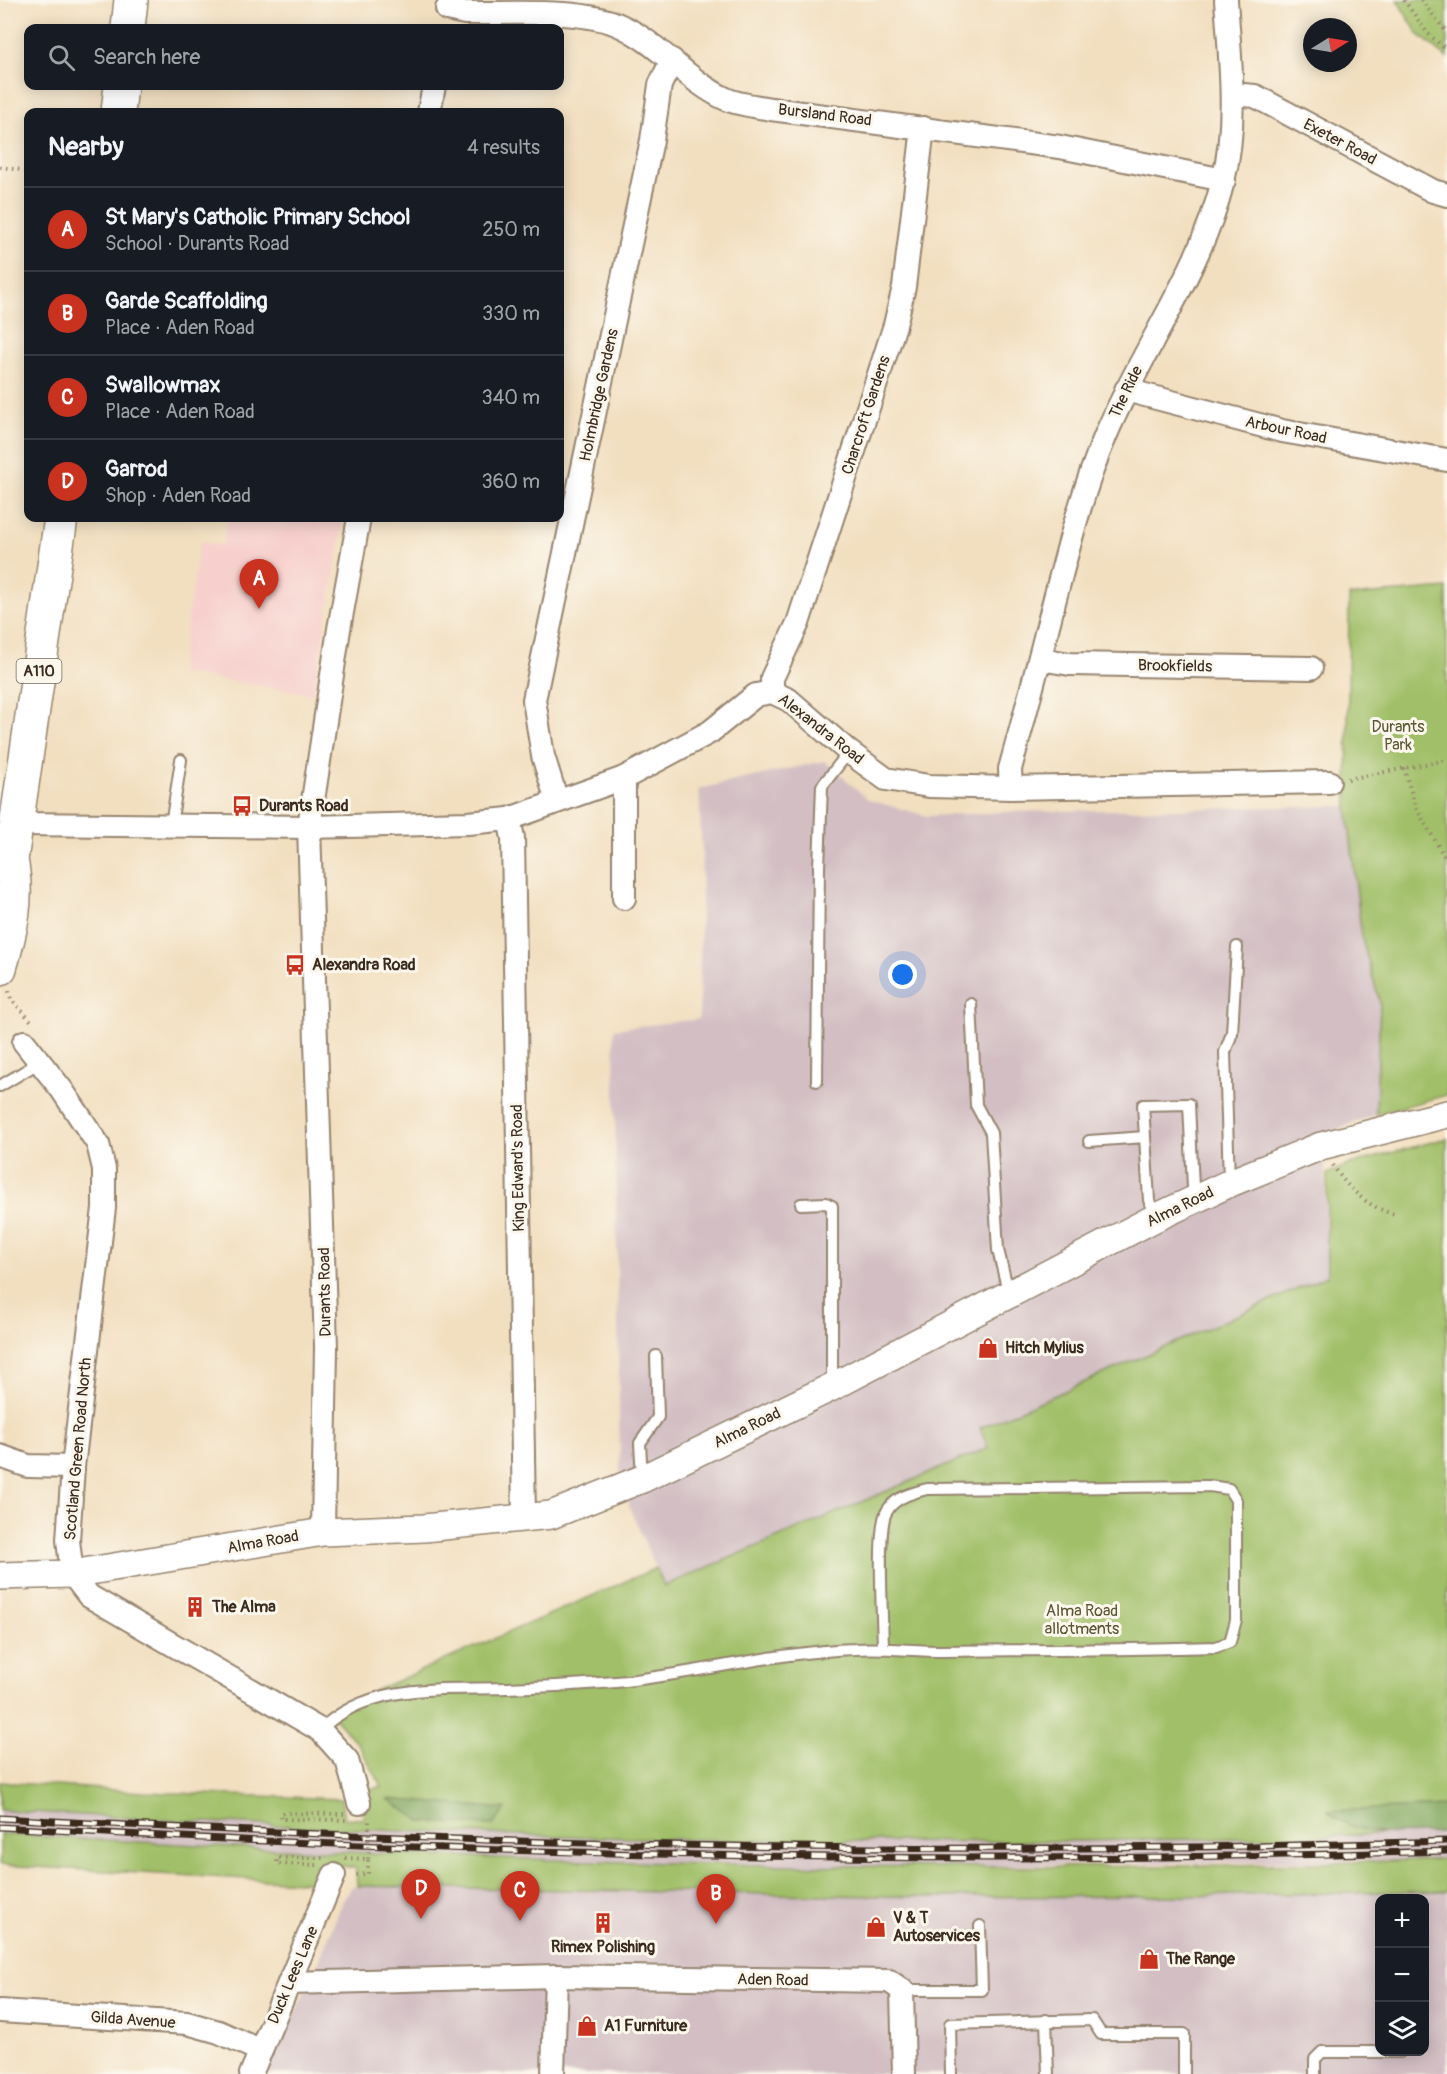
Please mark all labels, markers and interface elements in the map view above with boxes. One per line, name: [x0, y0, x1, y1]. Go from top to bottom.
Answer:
north arrow: [1303, 18, 1357, 72]
search box: [24, 24, 564, 90]
icon: search: [45, 41, 78, 74]
text: Search here: [93, 43, 200, 71]
street label: Bursland Road: [777, 99, 873, 131]
street label: Exeter Road: [1300, 114, 1380, 170]
text: Nearby: [48, 131, 124, 163]
text: 4 results: [467, 135, 540, 160]
text: St Mary's Catholic Primary School: [105, 203, 410, 231]
text: A: [61, 217, 74, 242]
text: 250 m: [482, 217, 540, 242]
text: School · Durants Road: [105, 231, 290, 256]
text: Garde Scaffolding: [105, 287, 268, 315]
text: B: [62, 301, 73, 326]
text: 330 m: [482, 301, 540, 326]
text: Place · Aden Road: [105, 315, 255, 340]
street label: Holmbridge Gardens: [575, 327, 623, 463]
street label: Charcroft Gardens: [837, 353, 895, 477]
street label: The Ride: [1105, 362, 1147, 421]
text: Swallowmax: [105, 371, 221, 399]
text: C: [61, 385, 74, 410]
text: 340 m: [481, 385, 540, 410]
text: Place · Aden Road: [105, 399, 255, 424]
street label: Arbour Road: [1243, 412, 1329, 448]
text: Garrod: [105, 455, 168, 483]
text: D: [61, 469, 74, 494]
text: 360 m: [481, 469, 540, 494]
text: Shop · Aden Road: [105, 483, 251, 508]
pin: A: [240, 560, 278, 609]
street label: Brookfields: [1138, 655, 1212, 677]
road number: A110: [16, 659, 62, 683]
street label: Alexandra Road: [774, 689, 868, 769]
park label: Durants Park: [1372, 717, 1424, 755]
bus stop icon: Durants Road: [230, 794, 254, 818]
place label: Durants Road: [259, 796, 349, 816]
bus stop icon: Alexandra Road: [283, 953, 307, 977]
place label: Alexandra Road: [312, 955, 416, 975]
your location: [888, 960, 917, 989]
street label: King Edward's Road: [507, 1104, 529, 1232]
street label: Alma Road: [1143, 1182, 1217, 1232]
street label: Durants Road: [314, 1247, 336, 1337]
shop icon: Hitch Mylius: [976, 1336, 1000, 1360]
place label: Hitch Mylius: [1005, 1338, 1085, 1358]
street label: Scotland Green Road North: [60, 1357, 96, 1541]
street label: Alma Road: [710, 1403, 784, 1453]
street label: Alma Road: [226, 1526, 300, 1558]
building icon: The Alma: [183, 1595, 207, 1619]
place label: The Alma: [211, 1597, 276, 1617]
park label: Alma Road allotments: [1045, 1601, 1119, 1639]
pin: D: [402, 1870, 440, 1919]
pin: C: [500, 1872, 540, 1921]
pin: B: [696, 1874, 736, 1924]
map controls: [1375, 1894, 1429, 2056]
button: +: [1375, 1894, 1429, 1948]
place label: V & T Autoservices: [893, 1908, 981, 1946]
building icon: Rimex Polishing: [591, 1911, 615, 1935]
shop icon: V & T Autoservices: [864, 1915, 888, 1939]
street label: Duck Lees Lane: [263, 1923, 323, 2027]
place label: Rimex Polishing: [551, 1937, 655, 1957]
shop icon: The Range: [1137, 1947, 1161, 1971]
button: −: [1375, 1948, 1429, 2002]
place label: The Range: [1165, 1949, 1236, 1969]
street label: Aden Road: [737, 1969, 809, 1991]
button: layers: [1375, 2002, 1429, 2056]
street label: Gilda Avenue: [90, 2007, 176, 2033]
shop icon: A1 Furniture: [575, 2014, 599, 2038]
place label: A1 Furniture: [604, 2016, 688, 2036]

